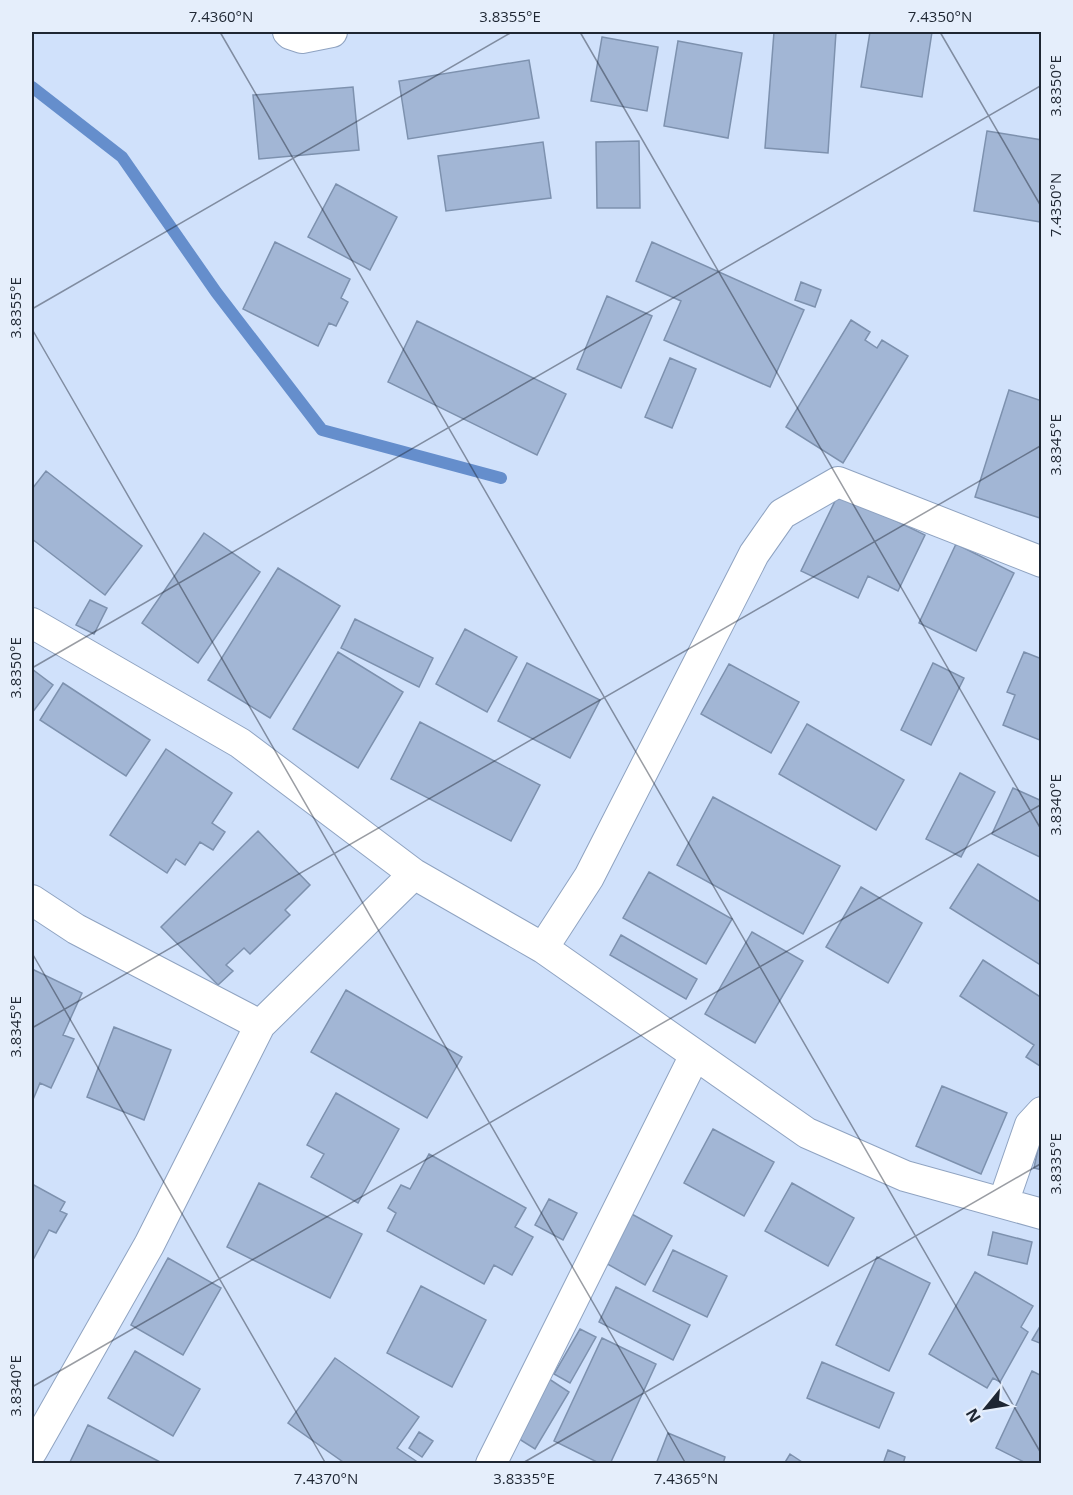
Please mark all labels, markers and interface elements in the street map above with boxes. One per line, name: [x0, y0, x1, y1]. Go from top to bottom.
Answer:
text: 7.4360°N: [189, 6, 253, 26]
text: 3.8355°E: [479, 6, 541, 26]
text: 7.4350°N: [908, 6, 972, 26]
text: 3.8350°E: [1045, 55, 1065, 117]
text: 7.4350°N: [1045, 173, 1065, 237]
text: 3.8355°E: [5, 277, 25, 339]
text: 3.8345°E: [1045, 414, 1065, 476]
text: 3.8350°E: [5, 637, 25, 699]
text: 3.8340°E: [1045, 774, 1065, 836]
text: 3.8345°E: [5, 996, 25, 1058]
text: 3.8335°E: [1045, 1133, 1065, 1195]
text: 3.8340°E: [5, 1355, 25, 1417]
north arrow: [956, 1378, 1016, 1438]
text: N: [960, 1404, 986, 1427]
text: 7.4370°N: [294, 1468, 358, 1488]
text: 3.8335°E: [493, 1468, 555, 1488]
text: 7.4365°N: [654, 1468, 718, 1488]

